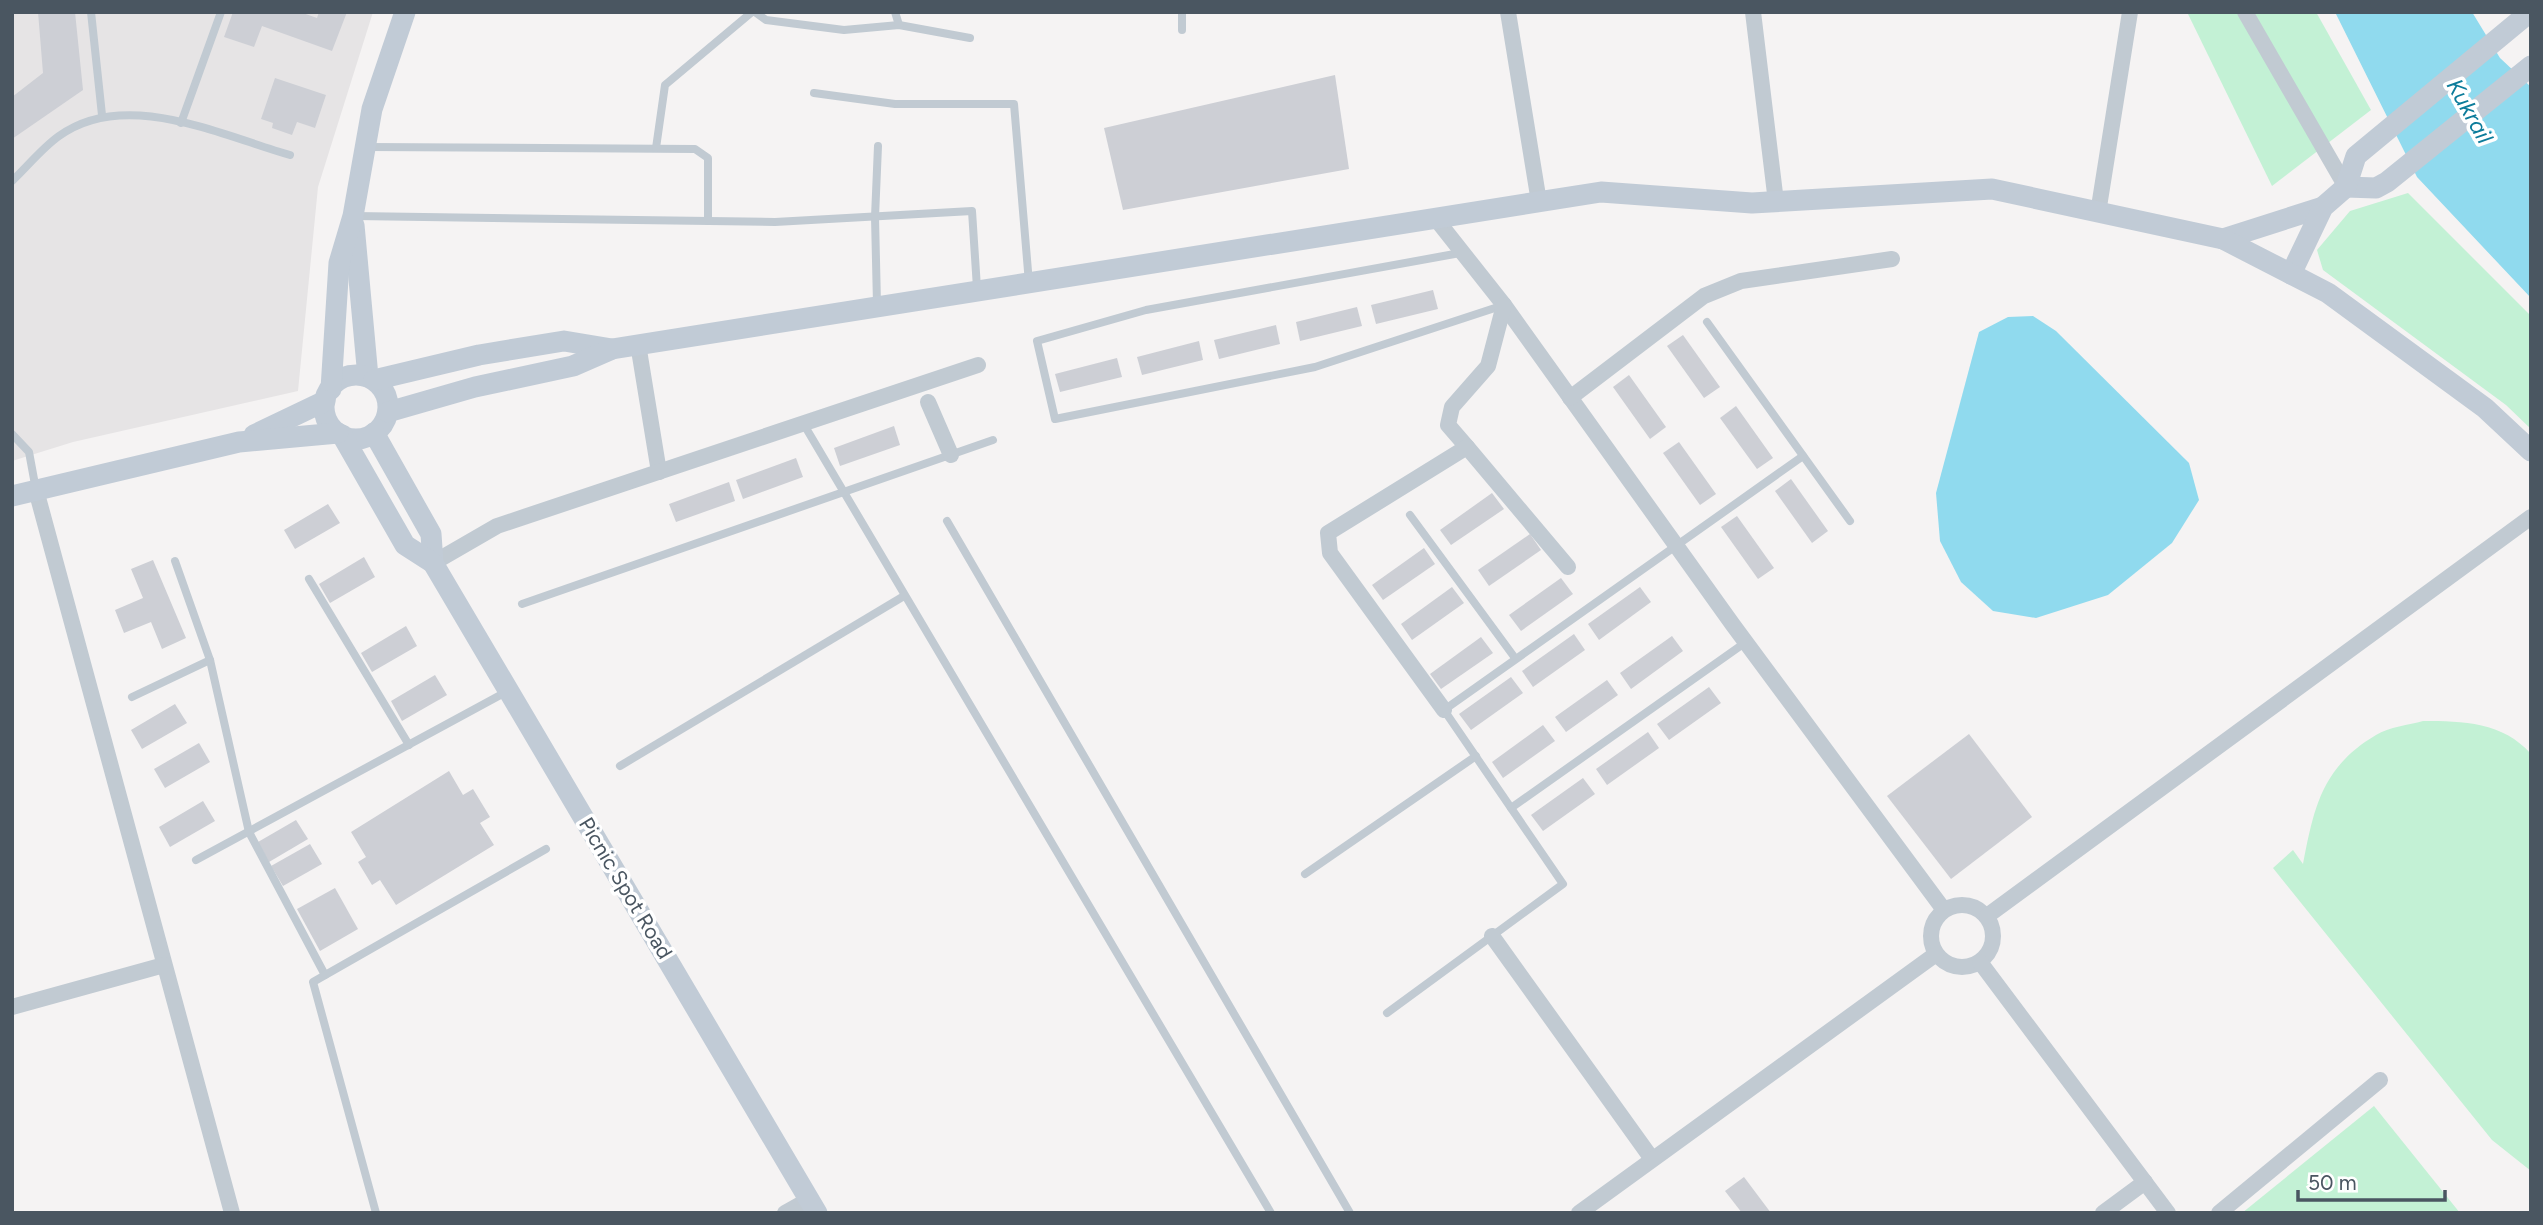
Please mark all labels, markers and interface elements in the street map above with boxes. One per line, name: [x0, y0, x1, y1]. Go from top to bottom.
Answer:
water label: Kukrail: [2441, 74, 2500, 149]
street label: Picnic Spot Road: [574, 813, 678, 963]
scale bar: [2298, 1158, 2445, 1202]
text: 50 m: [2308, 1170, 2357, 1195]

